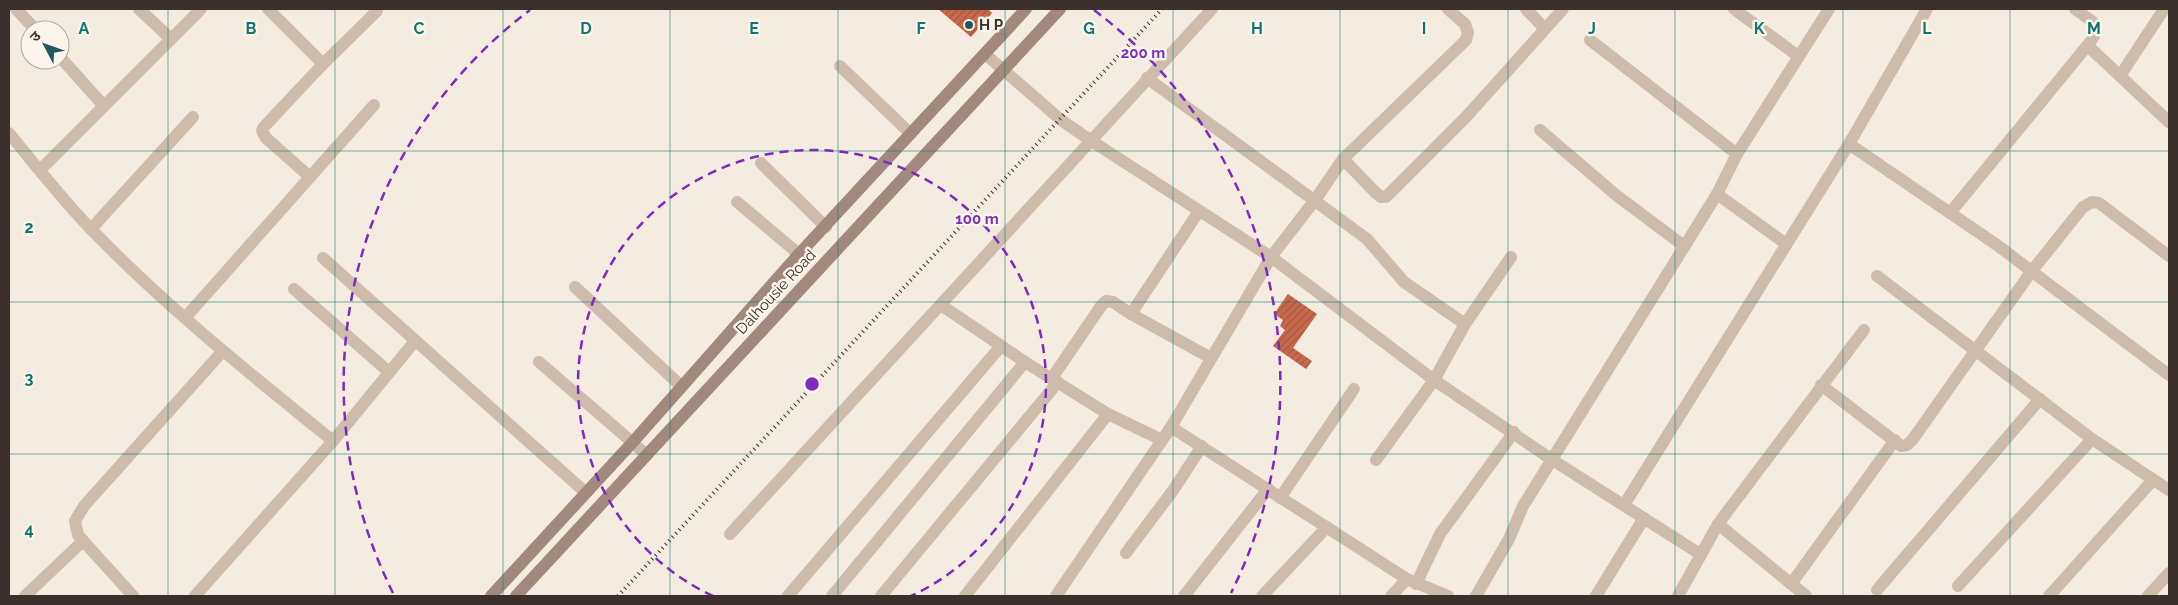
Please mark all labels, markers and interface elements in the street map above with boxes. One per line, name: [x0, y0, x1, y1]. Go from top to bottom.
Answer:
place label: H P: [979, 16, 1004, 34]
text: A: [79, 19, 90, 38]
text: B: [246, 19, 257, 38]
text: C: [414, 19, 425, 38]
text: D: [580, 19, 592, 38]
text: E: [749, 19, 759, 38]
text: F: [916, 19, 926, 38]
marker: H P: [963, 19, 975, 31]
text: G: [1083, 19, 1095, 38]
text: H: [1251, 19, 1263, 38]
text: I: [1422, 19, 1426, 38]
text: J: [1588, 19, 1596, 38]
text: K: [1754, 19, 1765, 38]
text: L: [1922, 19, 1932, 38]
text: M: [2087, 19, 2101, 38]
north arrow: [20, 20, 70, 70]
text: उ: [26, 28, 44, 45]
text: 200 m: [1121, 44, 1165, 62]
text: 100 m: [955, 210, 999, 228]
text: 2: [24, 218, 34, 237]
street label: Dalhousie Road: [732, 246, 820, 338]
text: 3: [25, 369, 34, 388]
centre of rings: [803, 375, 821, 393]
text: 4: [24, 520, 34, 539]

